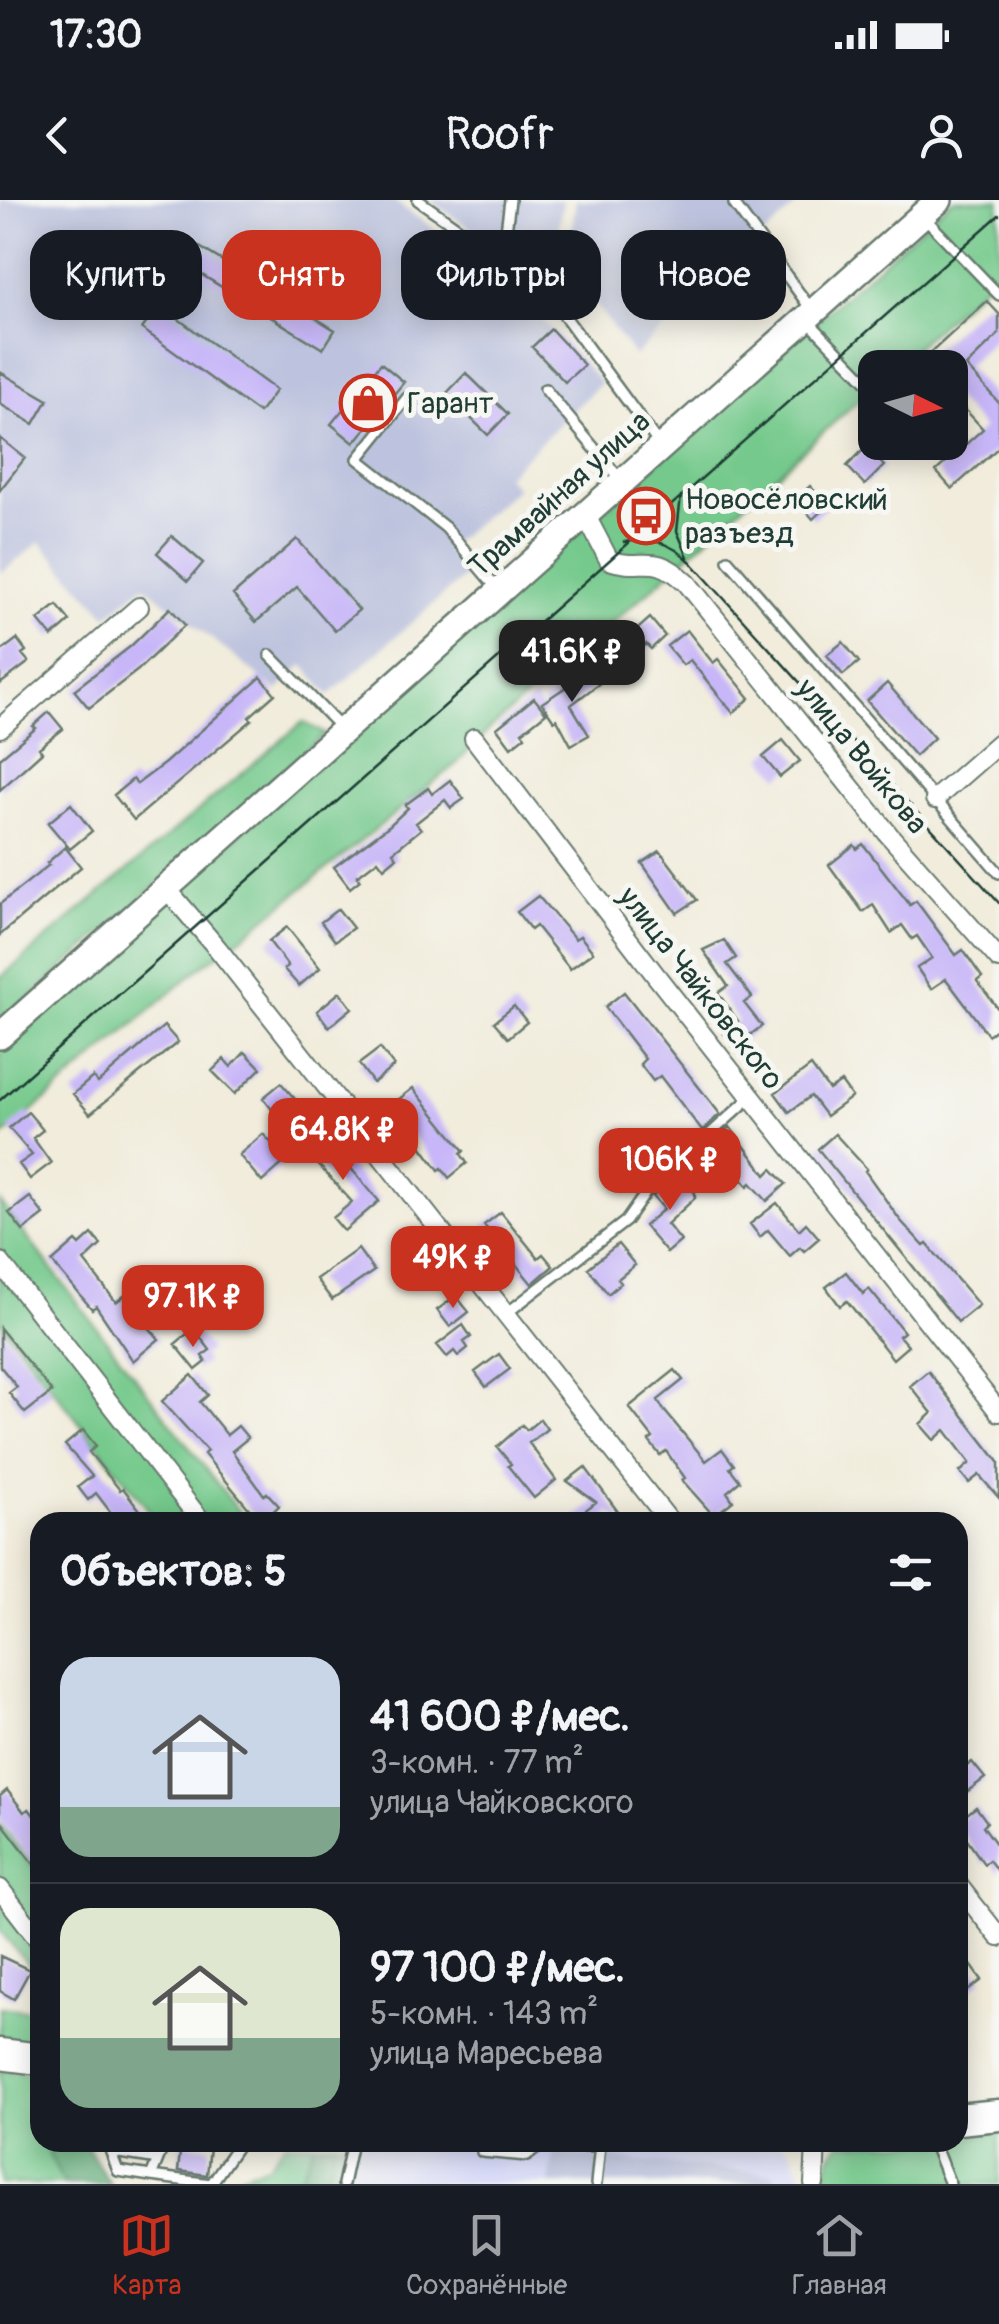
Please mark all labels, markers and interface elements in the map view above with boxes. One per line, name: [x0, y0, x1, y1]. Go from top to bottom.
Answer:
text: 17:30: [50, 11, 142, 59]
text: Roofr: [445, 107, 554, 163]
icon: back: [30, 108, 85, 163]
icon: person: [914, 108, 969, 163]
chip: Купить: [30, 230, 202, 320]
chip: Снять: [222, 230, 381, 320]
chip: Фильтры: [401, 230, 601, 320]
chip: Новое: [621, 230, 786, 320]
north arrow: [858, 350, 968, 460]
map controls: [858, 350, 968, 460]
shop icon: Гарант: [338, 373, 398, 433]
place label: Гарант: [407, 385, 493, 422]
street label: Трамвайная улица: [461, 403, 658, 586]
place label: Новосёловский разъезд: [685, 481, 888, 552]
bus stop icon: Новосёловский разъезд: [616, 486, 676, 546]
pin: 41.6K ₽: [480, 620, 664, 705]
text: 41.6K ₽: [521, 632, 623, 672]
street label: улица Войкова: [787, 670, 935, 841]
street label: улица Чайковского: [609, 879, 791, 1097]
pin: 64.8K ₽: [251, 1098, 435, 1183]
text: 64.8K ₽: [290, 1110, 396, 1150]
pin: 106K ₽: [589, 1128, 751, 1213]
text: 106K ₽: [621, 1140, 719, 1180]
pin: 49K ₽: [383, 1226, 523, 1311]
text: 49K ₽: [413, 1238, 493, 1278]
pin: 97.1K ₽: [101, 1265, 285, 1350]
text: 97.1K ₽: [144, 1277, 242, 1317]
icon: filters: [883, 1545, 938, 1600]
text: Объектов: 5: [60, 1546, 287, 1598]
text: 41 600 ₽/мес.: [370, 1691, 630, 1743]
icon: home: [140, 1697, 260, 1817]
text: 3-комн. · 77 m²: [370, 1743, 584, 1783]
text: улица Чайковского: [370, 1783, 634, 1823]
text: 97 100 ₽/мес.: [370, 1942, 625, 1994]
icon: home: [140, 1948, 260, 2068]
text: 5-комн. · 143 m²: [370, 1994, 598, 2034]
text: улица Маресьева: [370, 2034, 603, 2074]
tab: Карта: [112, 2208, 182, 2303]
tab: Сохранённые: [406, 2208, 567, 2303]
tab: Главная: [792, 2208, 887, 2303]

